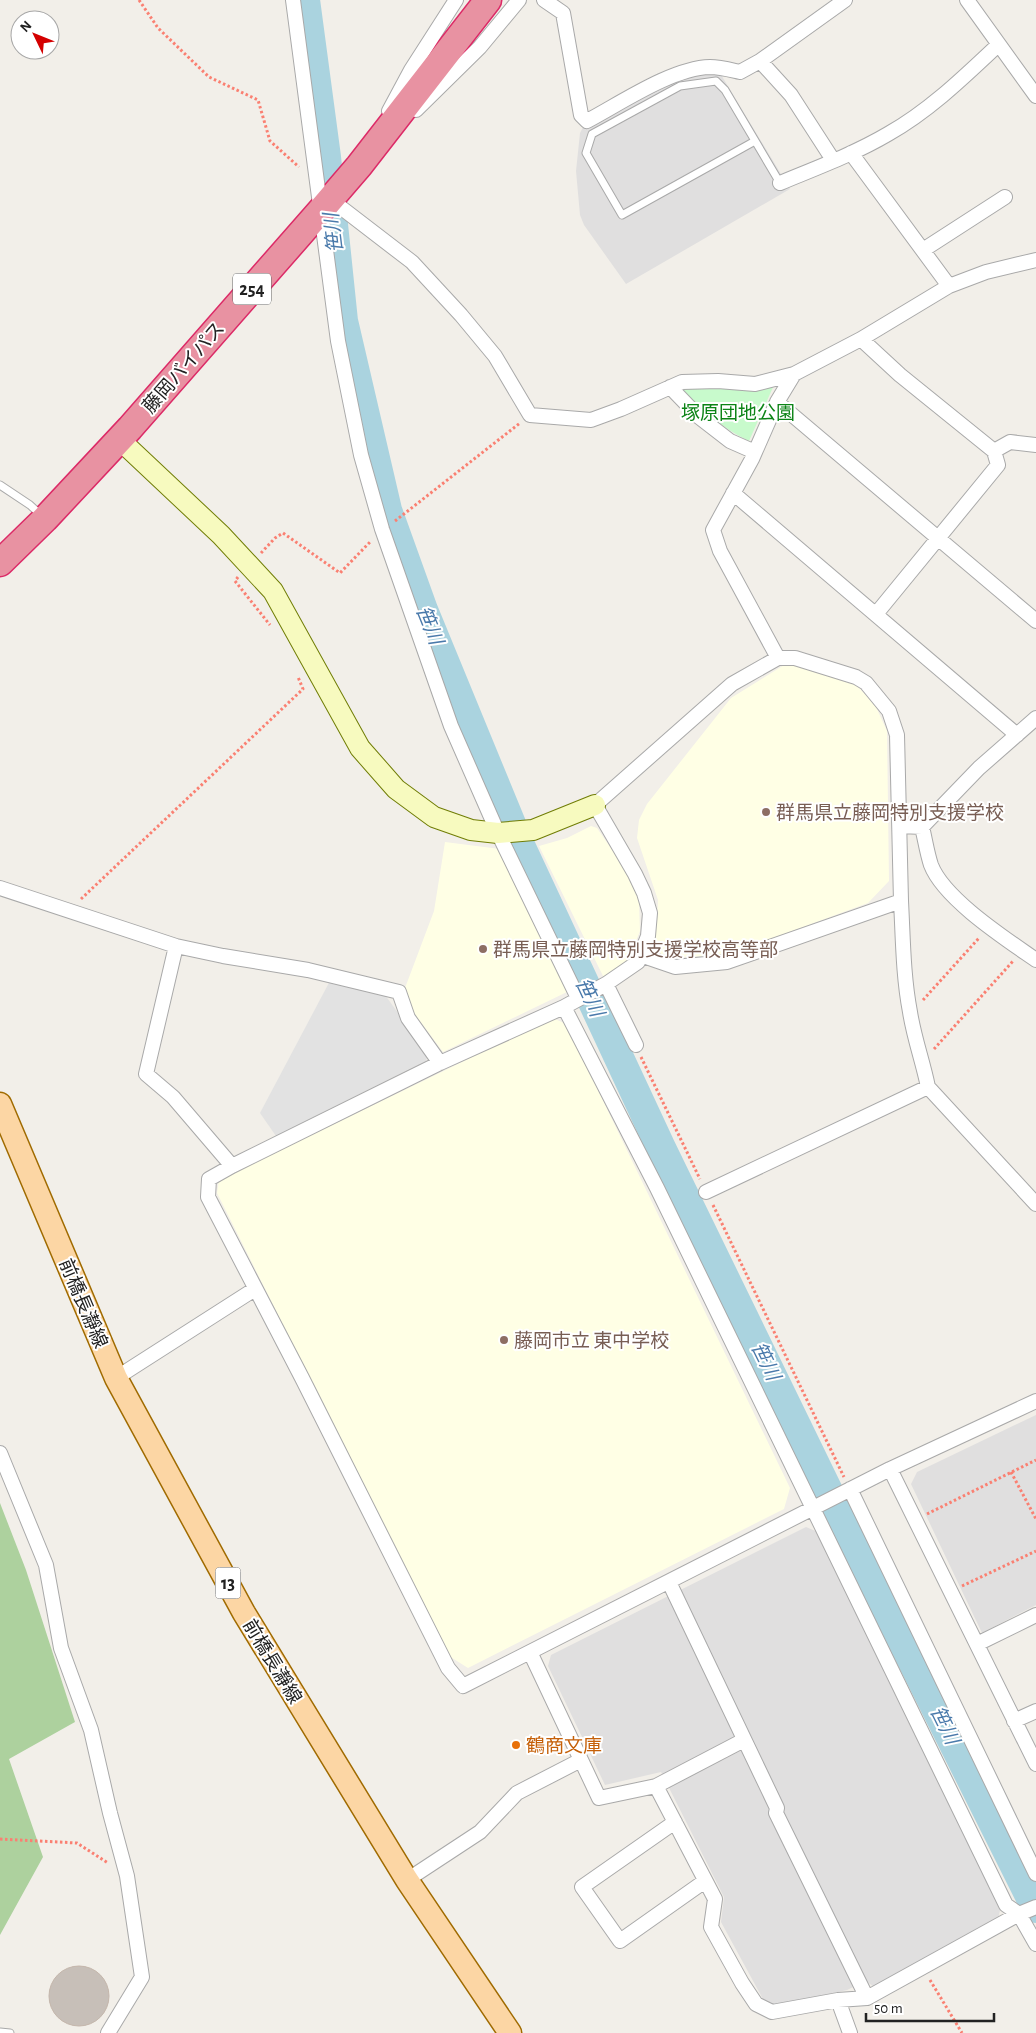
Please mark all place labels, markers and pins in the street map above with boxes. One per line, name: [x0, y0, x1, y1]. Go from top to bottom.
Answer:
place label: 群馬県立藤岡特別支援学校: [776, 802, 1004, 823]
marker: 群馬県立藤岡特別支援学校: [760, 806, 772, 818]
place label: 群馬県立藤岡特別支援学校高等部: [493, 939, 778, 960]
marker: 群馬県立藤岡特別支援学校高等部: [477, 943, 489, 955]
place label: 藤岡市立 東中学校: [514, 1330, 669, 1351]
marker: 藤岡市立 東中学校: [498, 1334, 510, 1346]
place label: 鶴商文庫: [526, 1735, 602, 1756]
marker: 鶴商文庫: [510, 1739, 522, 1751]

